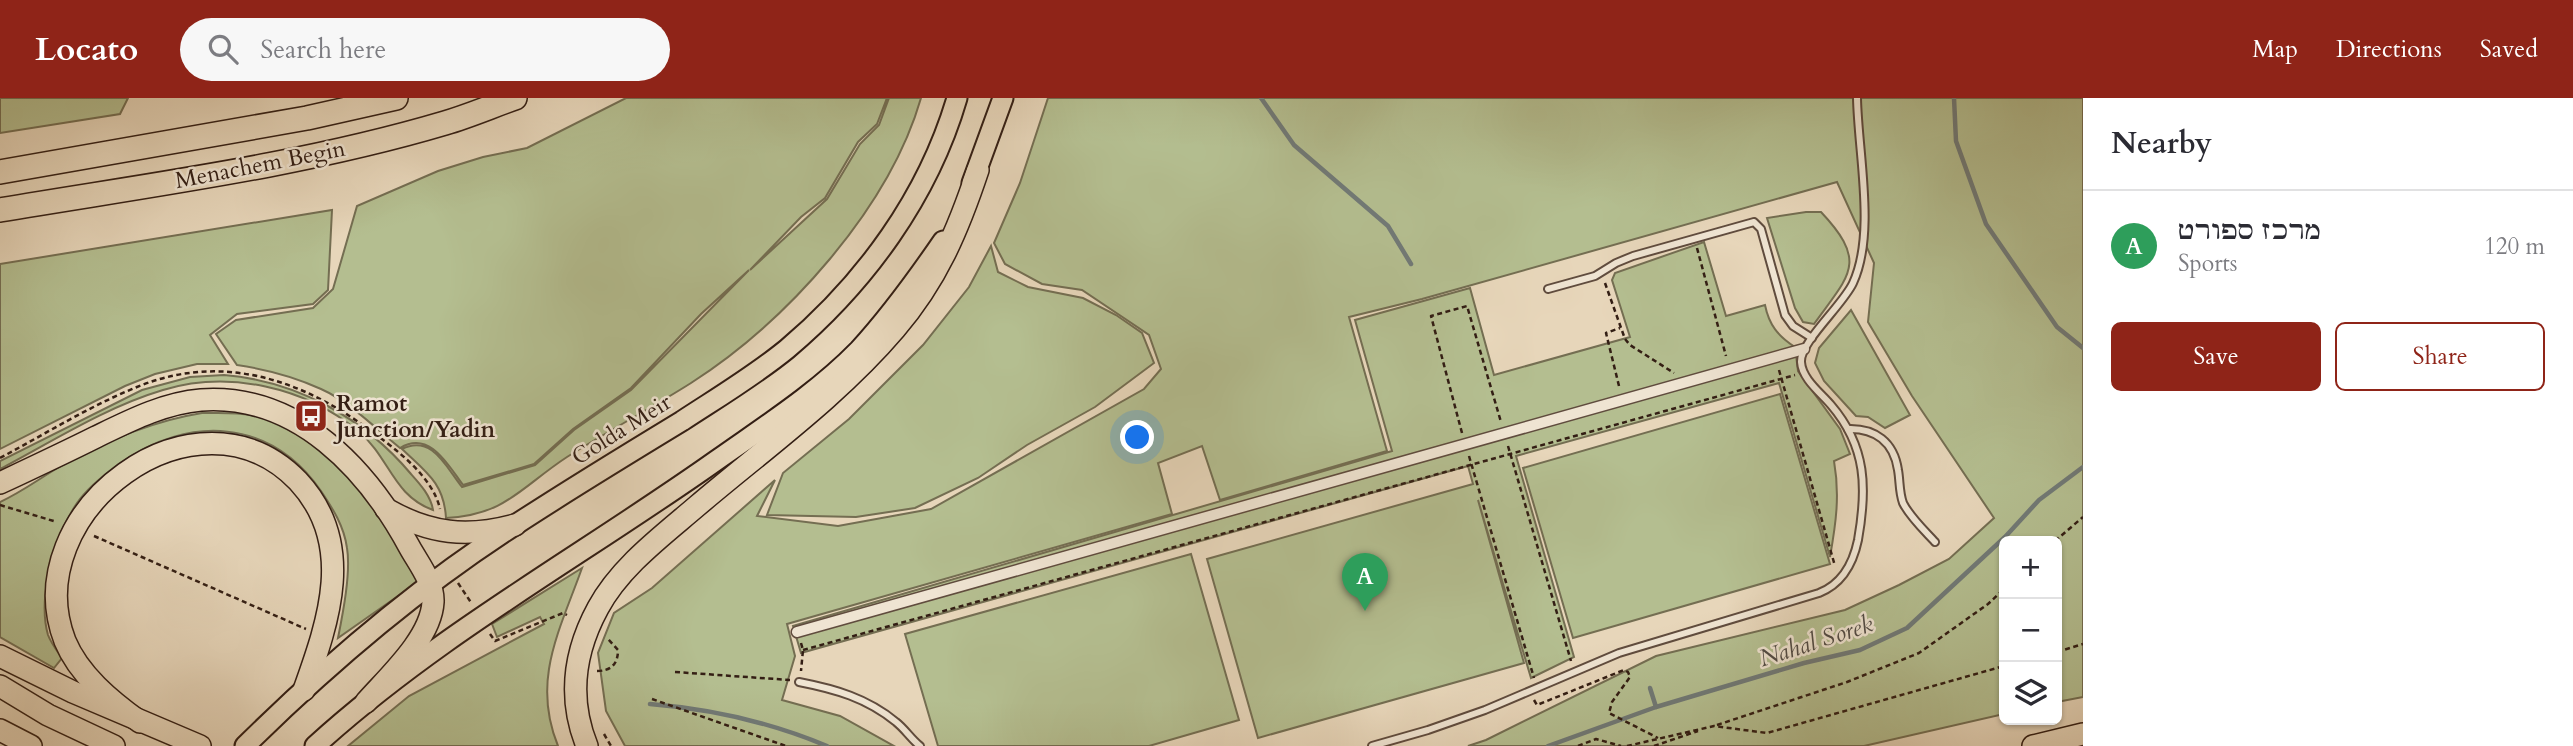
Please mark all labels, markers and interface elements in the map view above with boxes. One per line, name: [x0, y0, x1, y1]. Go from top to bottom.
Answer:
search box: [180, 18, 670, 81]
text: Locato: [35, 27, 138, 72]
icon: search: [204, 30, 242, 68]
text: Search here: [260, 32, 386, 67]
text: Map: [2252, 33, 2298, 66]
text: Directions: [2336, 33, 2442, 66]
text: Saved: [2480, 33, 2538, 66]
text: Nearby: [2111, 123, 2212, 164]
street label: Menachem Begin: [172, 133, 348, 196]
text: מרכז ספורט: [2178, 213, 2321, 248]
text: A: [2125, 231, 2143, 262]
text: 120 m: [2484, 231, 2545, 262]
text: Sports: [2178, 248, 2238, 279]
button: Save: [2111, 322, 2321, 391]
button: Share: [2335, 322, 2545, 391]
street label: Golda Meir: [566, 386, 677, 472]
place label: Ramot Junction/Yadin: [333, 388, 496, 445]
bus stop icon: Ramot Junction/Yadin: [292, 397, 330, 435]
your location: [1120, 420, 1154, 454]
map controls: [1999, 536, 2062, 725]
button: +: [1999, 536, 2062, 599]
pin: A: [1342, 553, 1388, 611]
button: −: [1999, 599, 2062, 662]
water label: Nahal Sorek: [1755, 607, 1878, 675]
button: layers: [1999, 662, 2062, 725]

